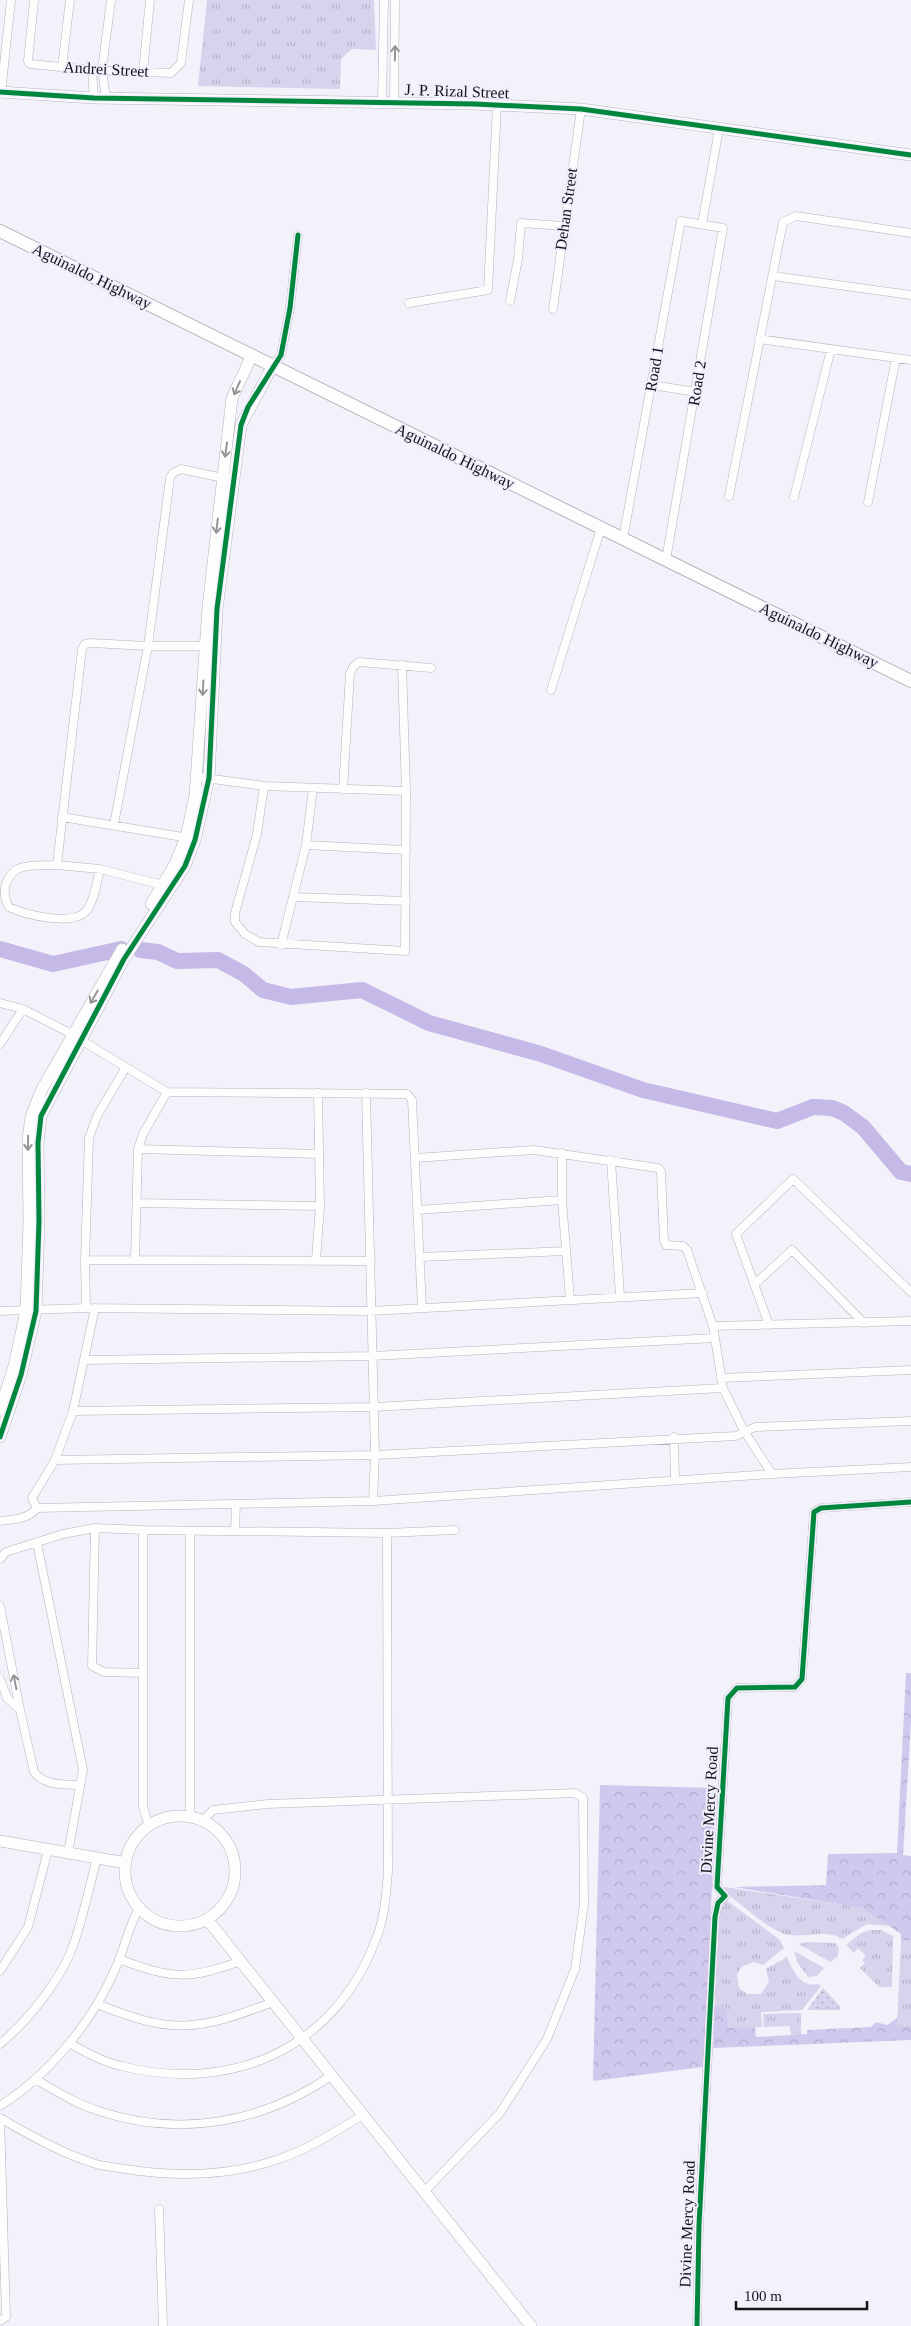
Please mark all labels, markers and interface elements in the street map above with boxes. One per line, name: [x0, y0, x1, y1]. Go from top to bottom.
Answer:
one-way arrow: [390, 46, 400, 62]
street label: Andrei Street: [63, 58, 150, 80]
street label: J. P. Rizal Street: [405, 81, 510, 101]
street label: Dehan Street: [552, 166, 580, 251]
street label: Aguinaldo Highway: [29, 240, 154, 313]
street label: Road 1: [642, 345, 666, 393]
street label: Road 2: [685, 359, 709, 407]
one-way arrow: [231, 380, 241, 395]
street label: Aguinaldo Highway: [392, 420, 517, 493]
one-way arrow: [221, 442, 231, 458]
one-way arrow: [212, 518, 222, 534]
street label: Aguinaldo Highway: [756, 599, 881, 672]
one-way arrow: [198, 679, 207, 695]
one-way arrow: [88, 989, 98, 1003]
one-way arrow: [23, 1135, 33, 1151]
one-way arrow: [9, 1675, 19, 1691]
street label: Divine Mercy Road: [697, 1746, 722, 1874]
street label: Divine Mercy Road: [676, 2160, 699, 2288]
scale bar: [736, 2278, 867, 2310]
text: 100 m: [744, 2288, 782, 2304]

